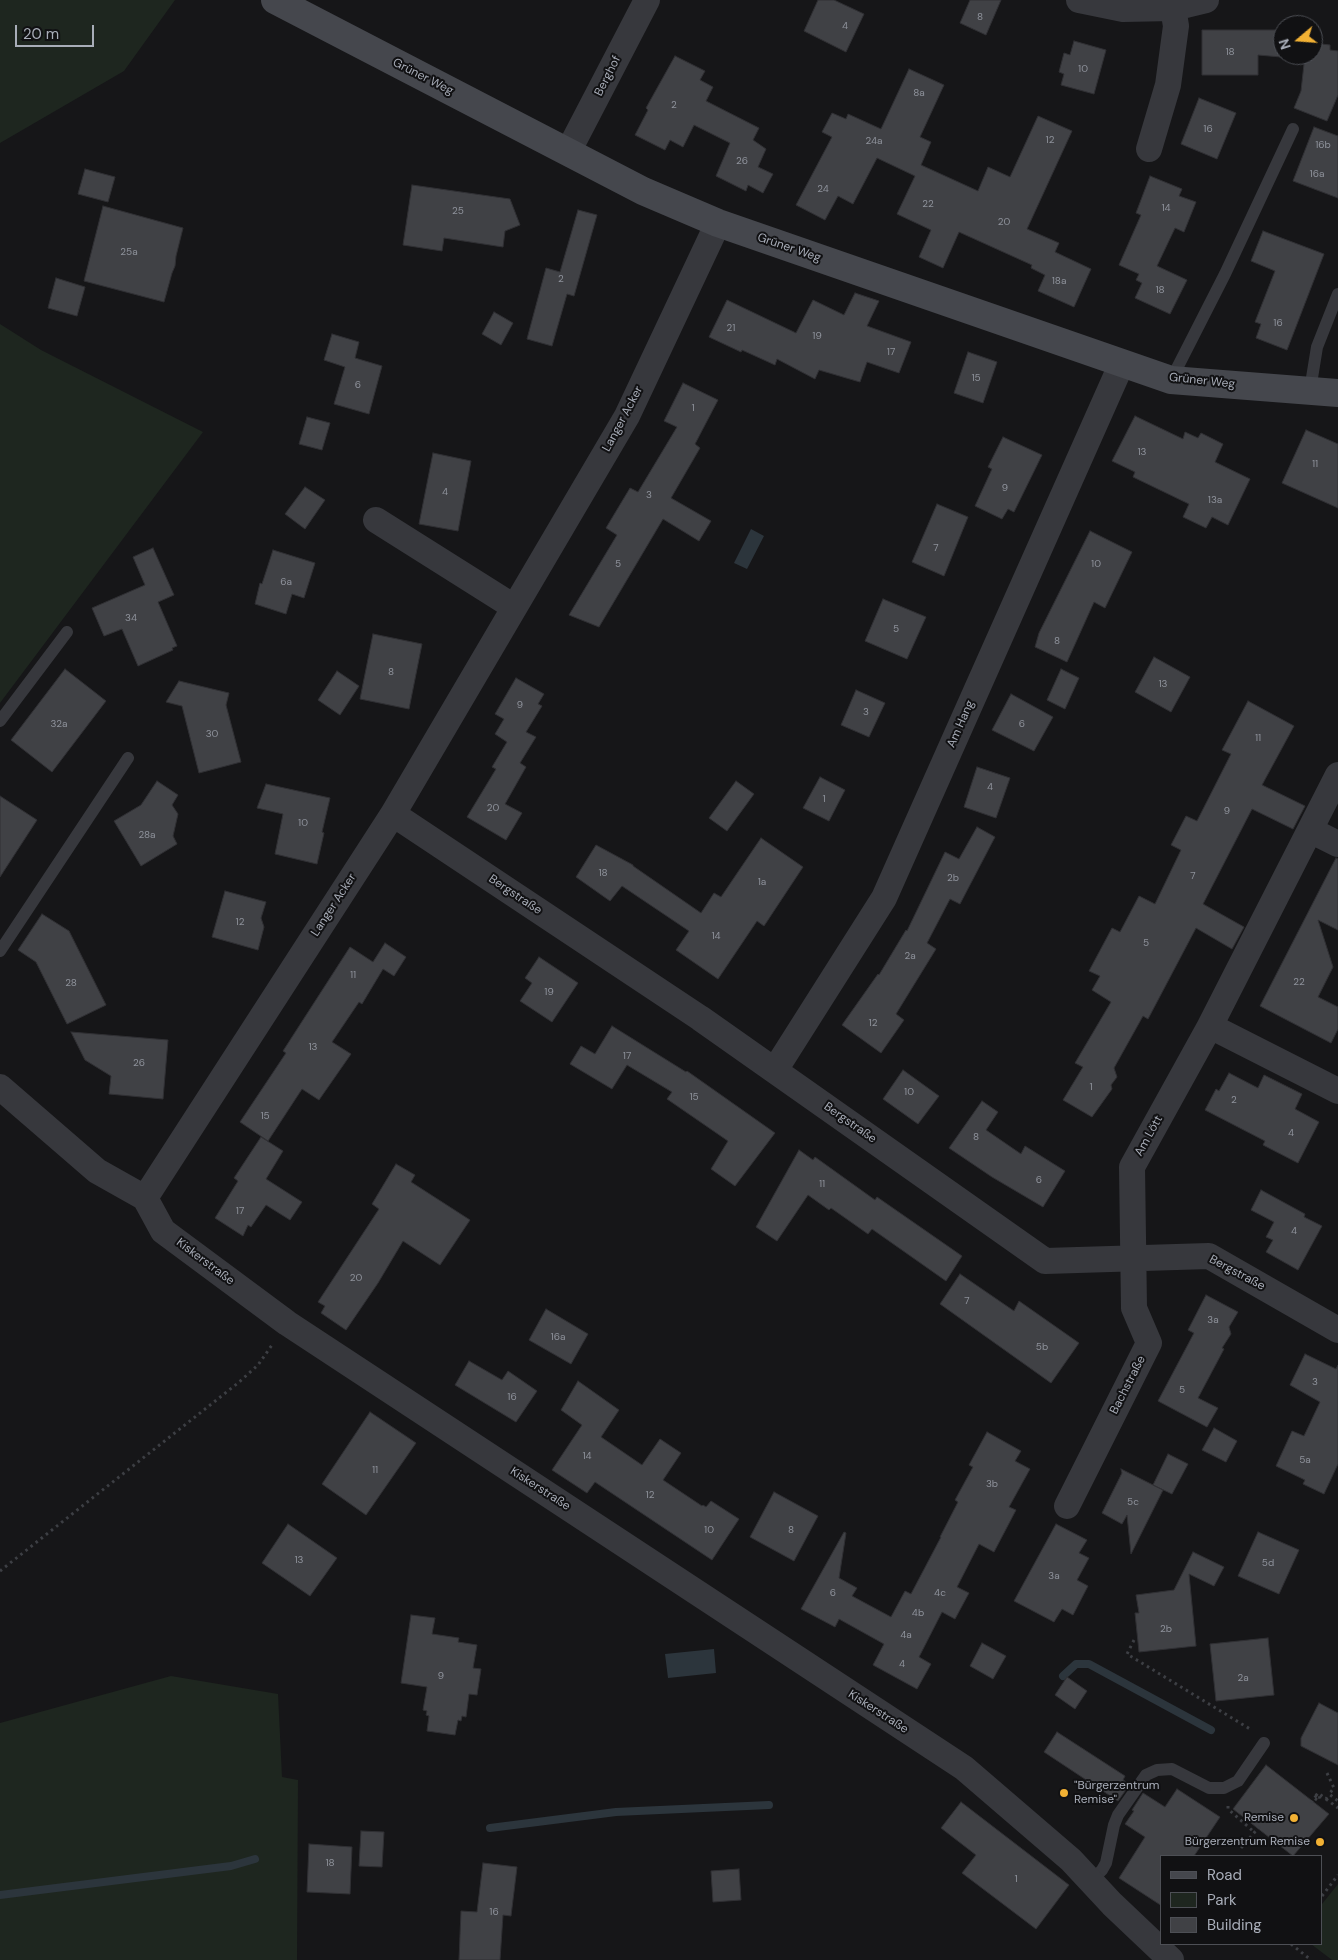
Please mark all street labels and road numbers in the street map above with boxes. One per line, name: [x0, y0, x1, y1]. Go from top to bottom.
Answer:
street label: Berghof: [592, 54, 624, 98]
street label: Grüner Weg: [390, 56, 456, 98]
street label: Grüner Weg: [755, 230, 823, 266]
street label: Grüner Weg: [1168, 370, 1236, 392]
street label: Langer Acker: [600, 384, 646, 454]
street label: Am Hang: [944, 698, 978, 750]
street label: Langer Acker: [308, 871, 360, 939]
street label: Bergstraße: [486, 872, 544, 918]
street label: Bergstraße: [821, 1100, 879, 1146]
street label: Am Lött: [1132, 1113, 1166, 1159]
street label: Kiskerstraße: [173, 1236, 237, 1288]
street label: Bergstraße: [1207, 1252, 1267, 1294]
street label: Bachstraße: [1107, 1353, 1149, 1417]
street label: Kiskerstraße: [507, 1464, 573, 1514]
street label: Kiskerstraße: [845, 1687, 911, 1737]

